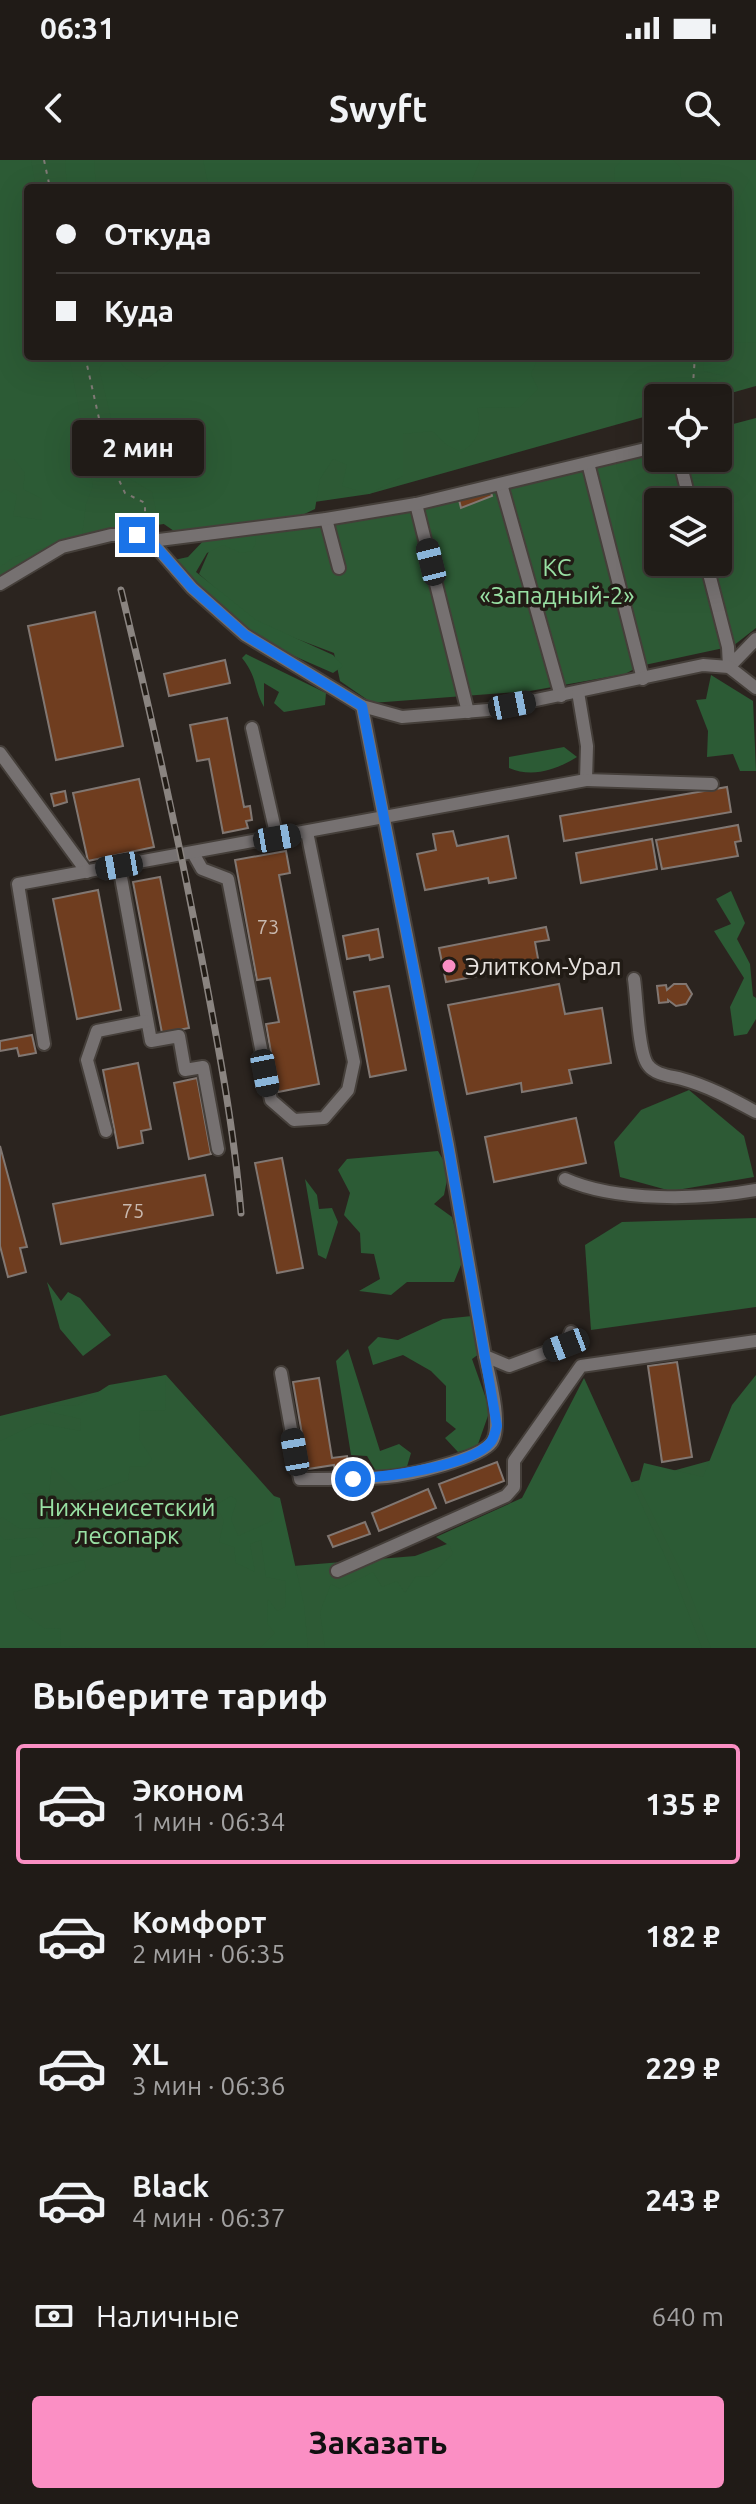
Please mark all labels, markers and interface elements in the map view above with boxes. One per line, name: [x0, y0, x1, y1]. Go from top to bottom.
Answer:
text: 06:31: [40, 11, 115, 45]
icon: back: [32, 86, 76, 130]
icon: search: [680, 86, 724, 130]
text: Swyft: [329, 88, 427, 129]
text: Откуда: [104, 217, 212, 251]
text: Куда: [104, 294, 174, 328]
map controls: [644, 384, 732, 576]
button: locate: [644, 384, 732, 472]
callout: 2 мин: [71, 419, 203, 475]
text: 2 мин: [102, 433, 174, 462]
button: layers: [644, 488, 732, 576]
route end: [119, 517, 155, 553]
car: [414, 536, 448, 588]
park label: КС «Западный-2»: [479, 554, 635, 609]
car: [486, 689, 538, 721]
car: [251, 822, 303, 854]
car: [93, 850, 145, 882]
house number: 73: [257, 915, 279, 938]
place label: Элитком-Урал: [465, 953, 622, 980]
marker: Элитком-Урал: [440, 957, 458, 975]
car: [249, 1047, 281, 1099]
house number: 75: [122, 1199, 144, 1222]
car: [539, 1325, 593, 1365]
car: [279, 1426, 311, 1478]
route start: [335, 1461, 371, 1497]
park label: Нижнеисетский лесопарк: [38, 1494, 216, 1549]
text: Выберите тариф: [32, 1675, 328, 1716]
icon: car: [36, 1768, 108, 1840]
text: Эконом: [132, 1773, 244, 1807]
text: 135 ₽: [645, 1787, 720, 1821]
text: 1 мин · 06:34: [132, 1807, 285, 1836]
icon: car: [36, 1900, 108, 1972]
text: Комфорт: [132, 1905, 266, 1939]
text: 182 ₽: [645, 1919, 720, 1953]
text: 2 мин · 06:35: [132, 1939, 285, 1968]
icon: car: [36, 2032, 108, 2104]
text: XL: [132, 2037, 168, 2071]
text: 229 ₽: [645, 2051, 720, 2085]
text: 3 мин · 06:36: [132, 2071, 285, 2100]
icon: car: [36, 2164, 108, 2236]
text: Black: [132, 2169, 209, 2203]
text: 243 ₽: [645, 2183, 720, 2217]
text: 4 мин · 06:37: [132, 2203, 285, 2232]
icon: cash: [32, 2294, 76, 2338]
text: Наличные: [96, 2299, 240, 2333]
text: 640 m: [652, 2302, 724, 2331]
button: Заказать: [32, 2396, 724, 2488]

